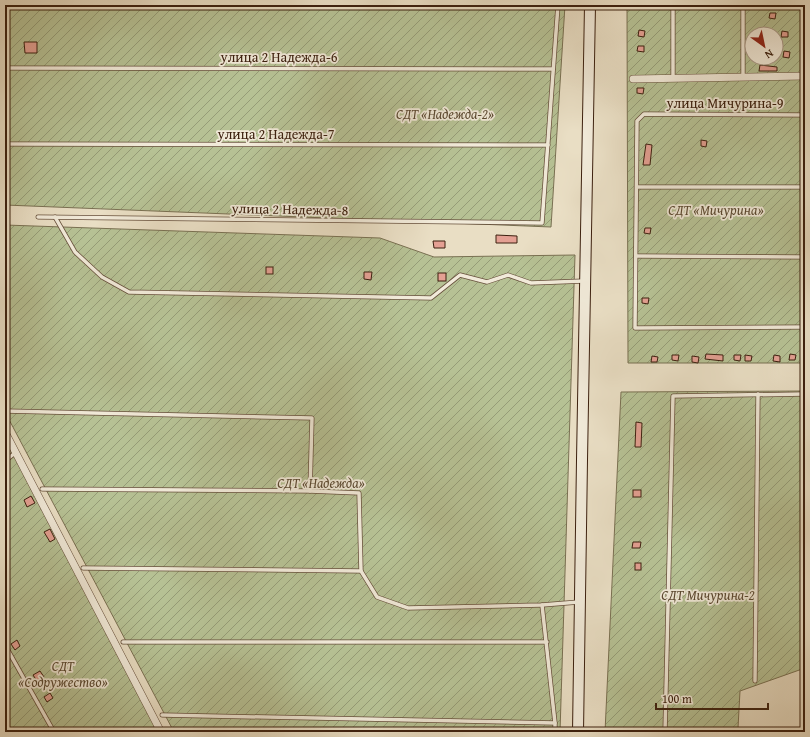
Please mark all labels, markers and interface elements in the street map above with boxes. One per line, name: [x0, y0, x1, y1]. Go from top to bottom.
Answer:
north arrow: [744, 26, 784, 66]
text: N: [761, 46, 777, 63]
street label: улица 2 Надежда-6: [220, 47, 338, 67]
street label: улица Мичурина-9: [665, 93, 784, 113]
park label: СДТ «Надежда-2»: [396, 104, 494, 124]
street label: улица 2 Надежда-7: [217, 124, 335, 144]
street label: улица 2 Надежда-8: [230, 198, 349, 220]
park label: СДТ «Мичурина»: [668, 200, 764, 220]
park label: СДТ «Надежда»: [277, 473, 365, 493]
park label: СДТ Мичурина-2: [661, 585, 755, 605]
park label: СДТ «Содружество»: [18, 656, 108, 692]
scale bar: [656, 685, 768, 711]
text: 100 m: [662, 690, 692, 707]

